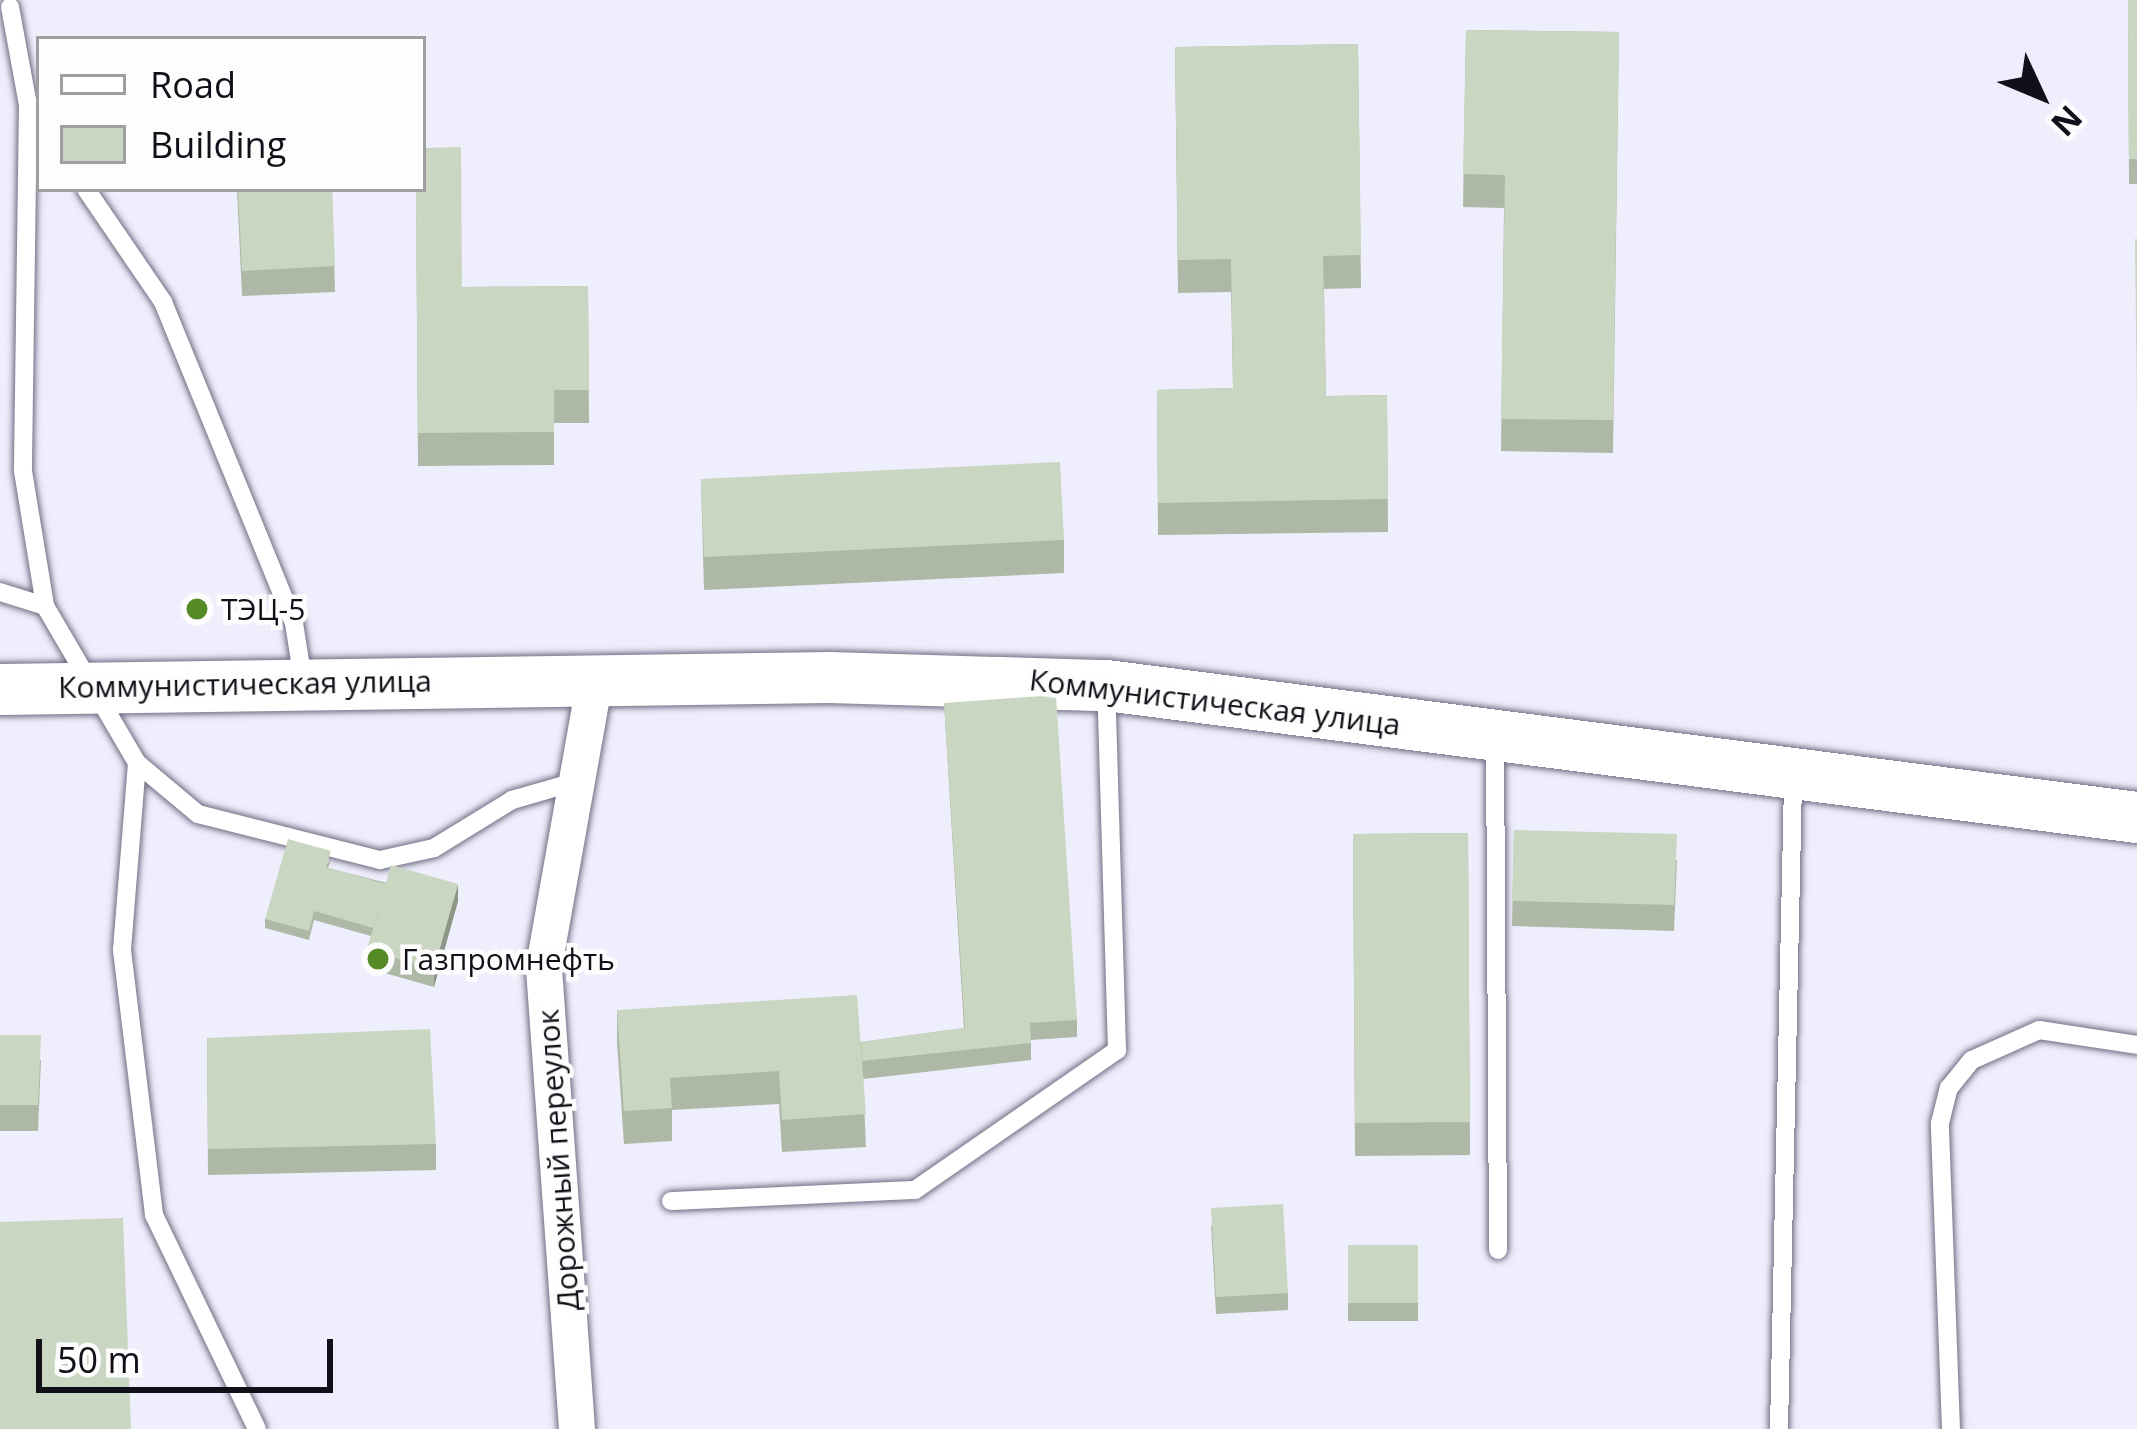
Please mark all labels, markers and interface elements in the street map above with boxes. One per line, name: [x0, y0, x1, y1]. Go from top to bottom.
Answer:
legend: [36, 36, 426, 192]
north arrow: [1981, 36, 2101, 156]
text: Road: [150, 60, 236, 109]
text: N: [2042, 96, 2093, 147]
text: Building: [150, 120, 286, 169]
place label: ТЭЦ-5: [221, 591, 305, 627]
marker: ТЭЦ-5: [184, 596, 210, 622]
street label: Коммунистическая улица: [1027, 661, 1403, 743]
street label: Коммунистическая улица: [58, 663, 432, 705]
place label: Газпромнефть: [402, 941, 615, 977]
marker: Газпромнефть: [365, 946, 391, 972]
street label: Дорожный переулок: [530, 1008, 586, 1312]
scale bar: [42, 1315, 339, 1389]
text: 50 m: [57, 1335, 141, 1384]

